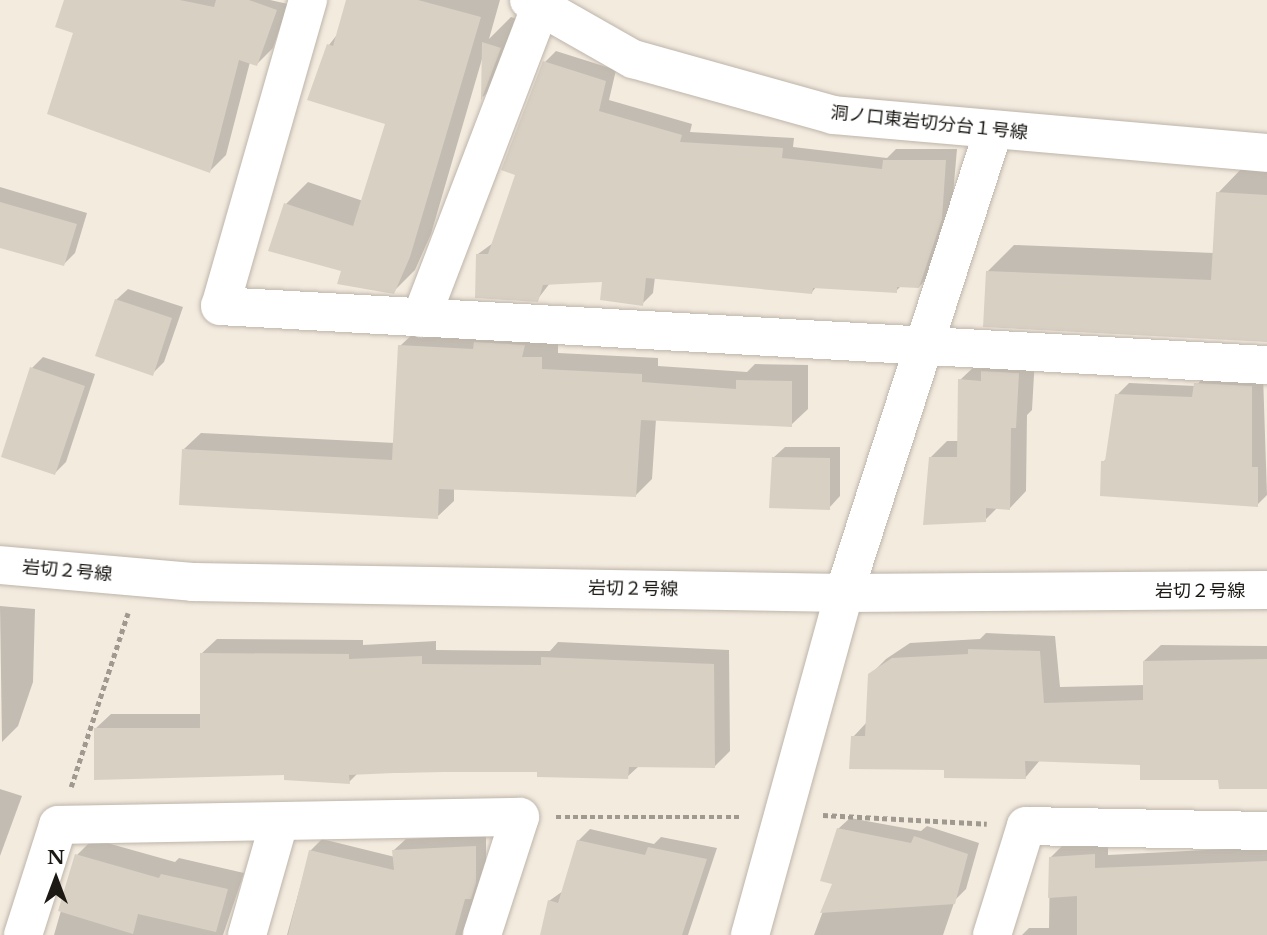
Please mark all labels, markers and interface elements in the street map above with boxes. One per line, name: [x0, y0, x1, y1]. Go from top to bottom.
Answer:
street label: 洞ノ口東岩切分台１号線: [829, 102, 1029, 144]
street label: 岩切２号線: [21, 556, 113, 586]
street label: 岩切２号線: [588, 577, 678, 601]
street label: 岩切２号線: [1155, 580, 1245, 602]
north arrow: [21, 844, 91, 914]
text: N: [47, 846, 65, 869]

